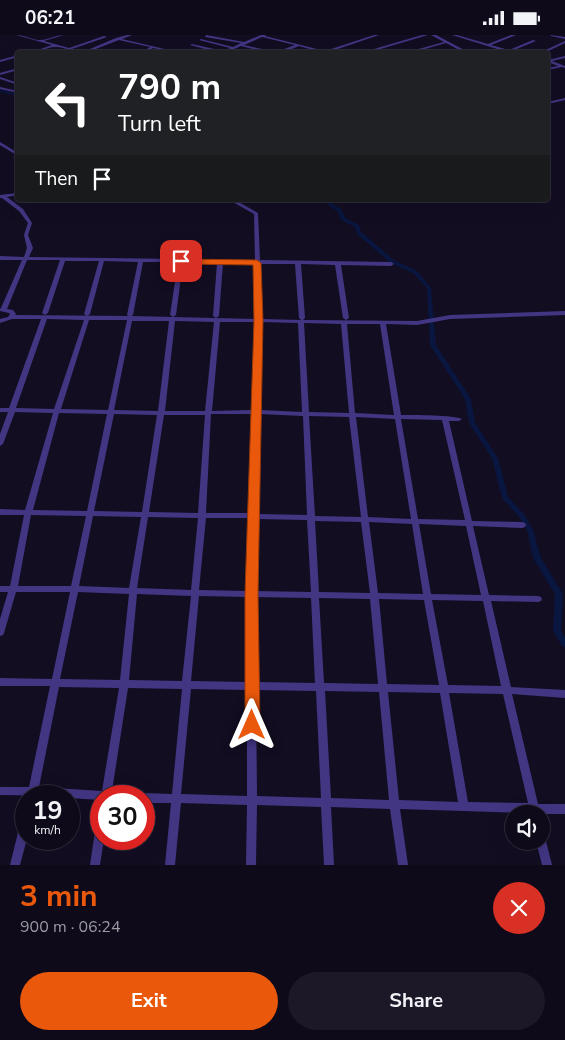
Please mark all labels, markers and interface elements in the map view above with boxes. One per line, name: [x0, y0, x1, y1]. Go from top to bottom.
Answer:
text: 06:21: [25, 5, 75, 31]
text: 790 m: [118, 64, 221, 111]
icon: left: [35, 70, 100, 135]
text: Turn left: [118, 109, 201, 139]
icon: arrive: [88, 165, 116, 193]
text: Then: [35, 166, 78, 192]
pin: [160, 240, 202, 282]
icon: arrive: [167, 247, 195, 275]
position arrow: [225, 698, 277, 750]
speed limit sign: 30: [90, 785, 155, 850]
text: 19: [32, 794, 63, 828]
map controls: [505, 805, 550, 850]
button: sound: [505, 805, 550, 850]
text: km/h: [34, 822, 61, 838]
text: 3 min: [20, 876, 98, 917]
button: close: [493, 882, 545, 934]
text: 900 m · 06:24: [20, 916, 121, 938]
button: Exit: [20, 972, 278, 1030]
button: Share: [288, 972, 545, 1030]

